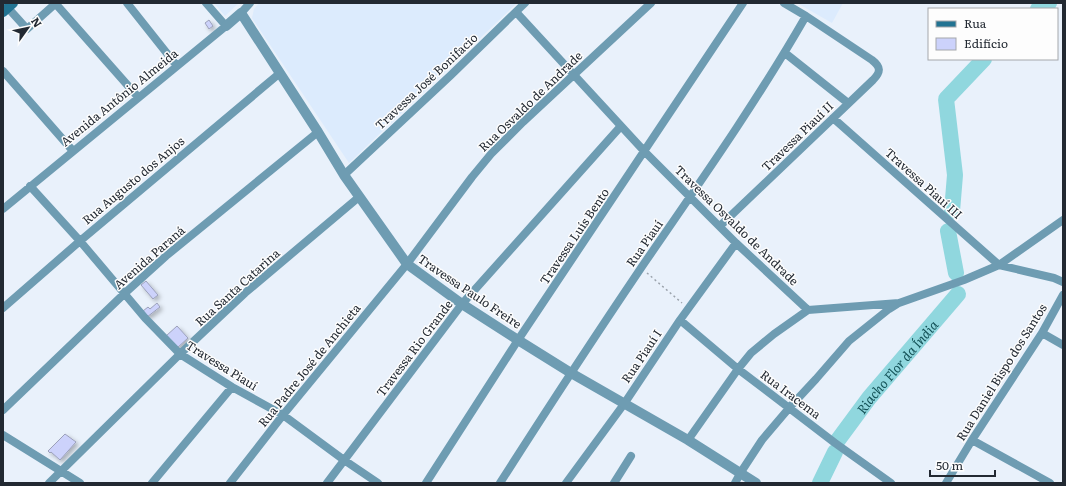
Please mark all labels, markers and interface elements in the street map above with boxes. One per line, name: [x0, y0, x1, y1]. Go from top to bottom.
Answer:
north arrow: [8, 8, 48, 48]
legend: [928, 8, 1058, 60]
text: N: [28, 14, 46, 30]
text: Rua: [964, 14, 987, 32]
street label: Travessa José Bonifacio: [371, 29, 481, 133]
text: Edifício: [964, 34, 1008, 52]
street label: Avenida Antônio Almeida: [56, 44, 182, 150]
street label: Rua Osvaldo de Andrade: [474, 47, 586, 155]
street label: Travessa Piauí II: [757, 97, 837, 175]
street label: Rua Augusto dos Anjos: [78, 131, 188, 228]
street label: Travessa Piauí III: [881, 143, 967, 223]
street label: Travessa Osvaldo de Andrade: [671, 161, 803, 289]
street label: Travessa Luís Bento: [535, 184, 613, 288]
street label: Rua Piauí: [621, 216, 667, 270]
street label: Avenida Paraná: [110, 221, 189, 293]
street label: Rua Santa Catarina: [191, 244, 284, 330]
street label: Travessa Paulo Freire: [414, 249, 526, 333]
street label: Travessa Rio Grande: [372, 296, 456, 400]
street label: Rua Padre José de Anchieta: [253, 299, 365, 431]
street label: Rua Daniel Bispo dos Santos: [951, 299, 1051, 444]
water label: Riacho Flor da Índia: [851, 315, 942, 417]
street label: Rua Piauí I: [617, 326, 666, 386]
street label: Travessa Piauí: [183, 336, 261, 394]
street label: Rua Iracema: [757, 365, 825, 423]
scale bar: [930, 452, 995, 478]
text: 50 m: [936, 456, 963, 474]

